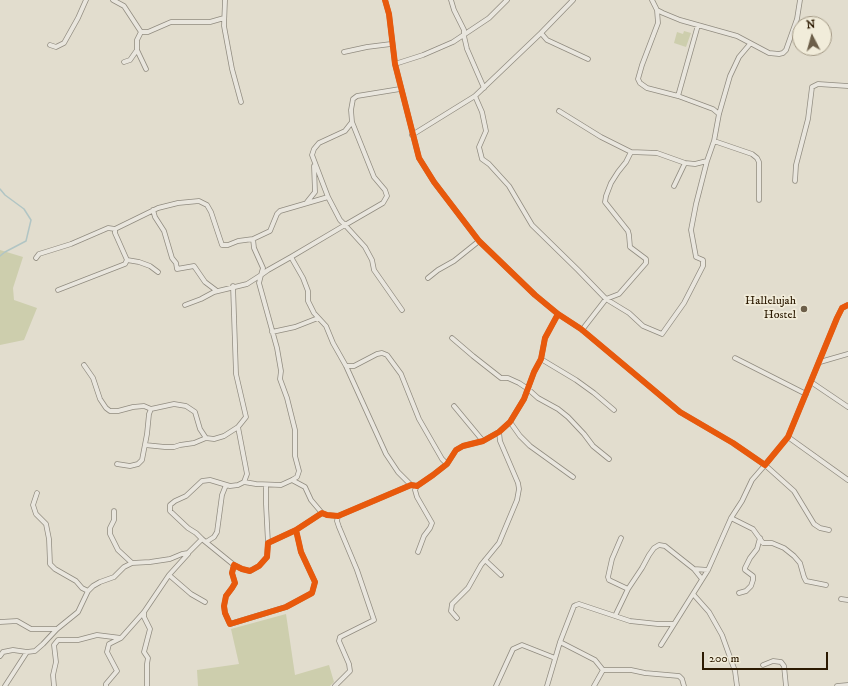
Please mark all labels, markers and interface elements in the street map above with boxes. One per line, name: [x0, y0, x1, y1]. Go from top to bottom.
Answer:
north arrow: [792, 16, 832, 56]
text: N: [806, 18, 816, 32]
place label: Hallelujah Hostel: [745, 295, 796, 323]
marker: Hallelujah Hostel: [799, 304, 809, 314]
scale bar: [704, 644, 830, 670]
text: 200 m: [709, 651, 739, 666]

